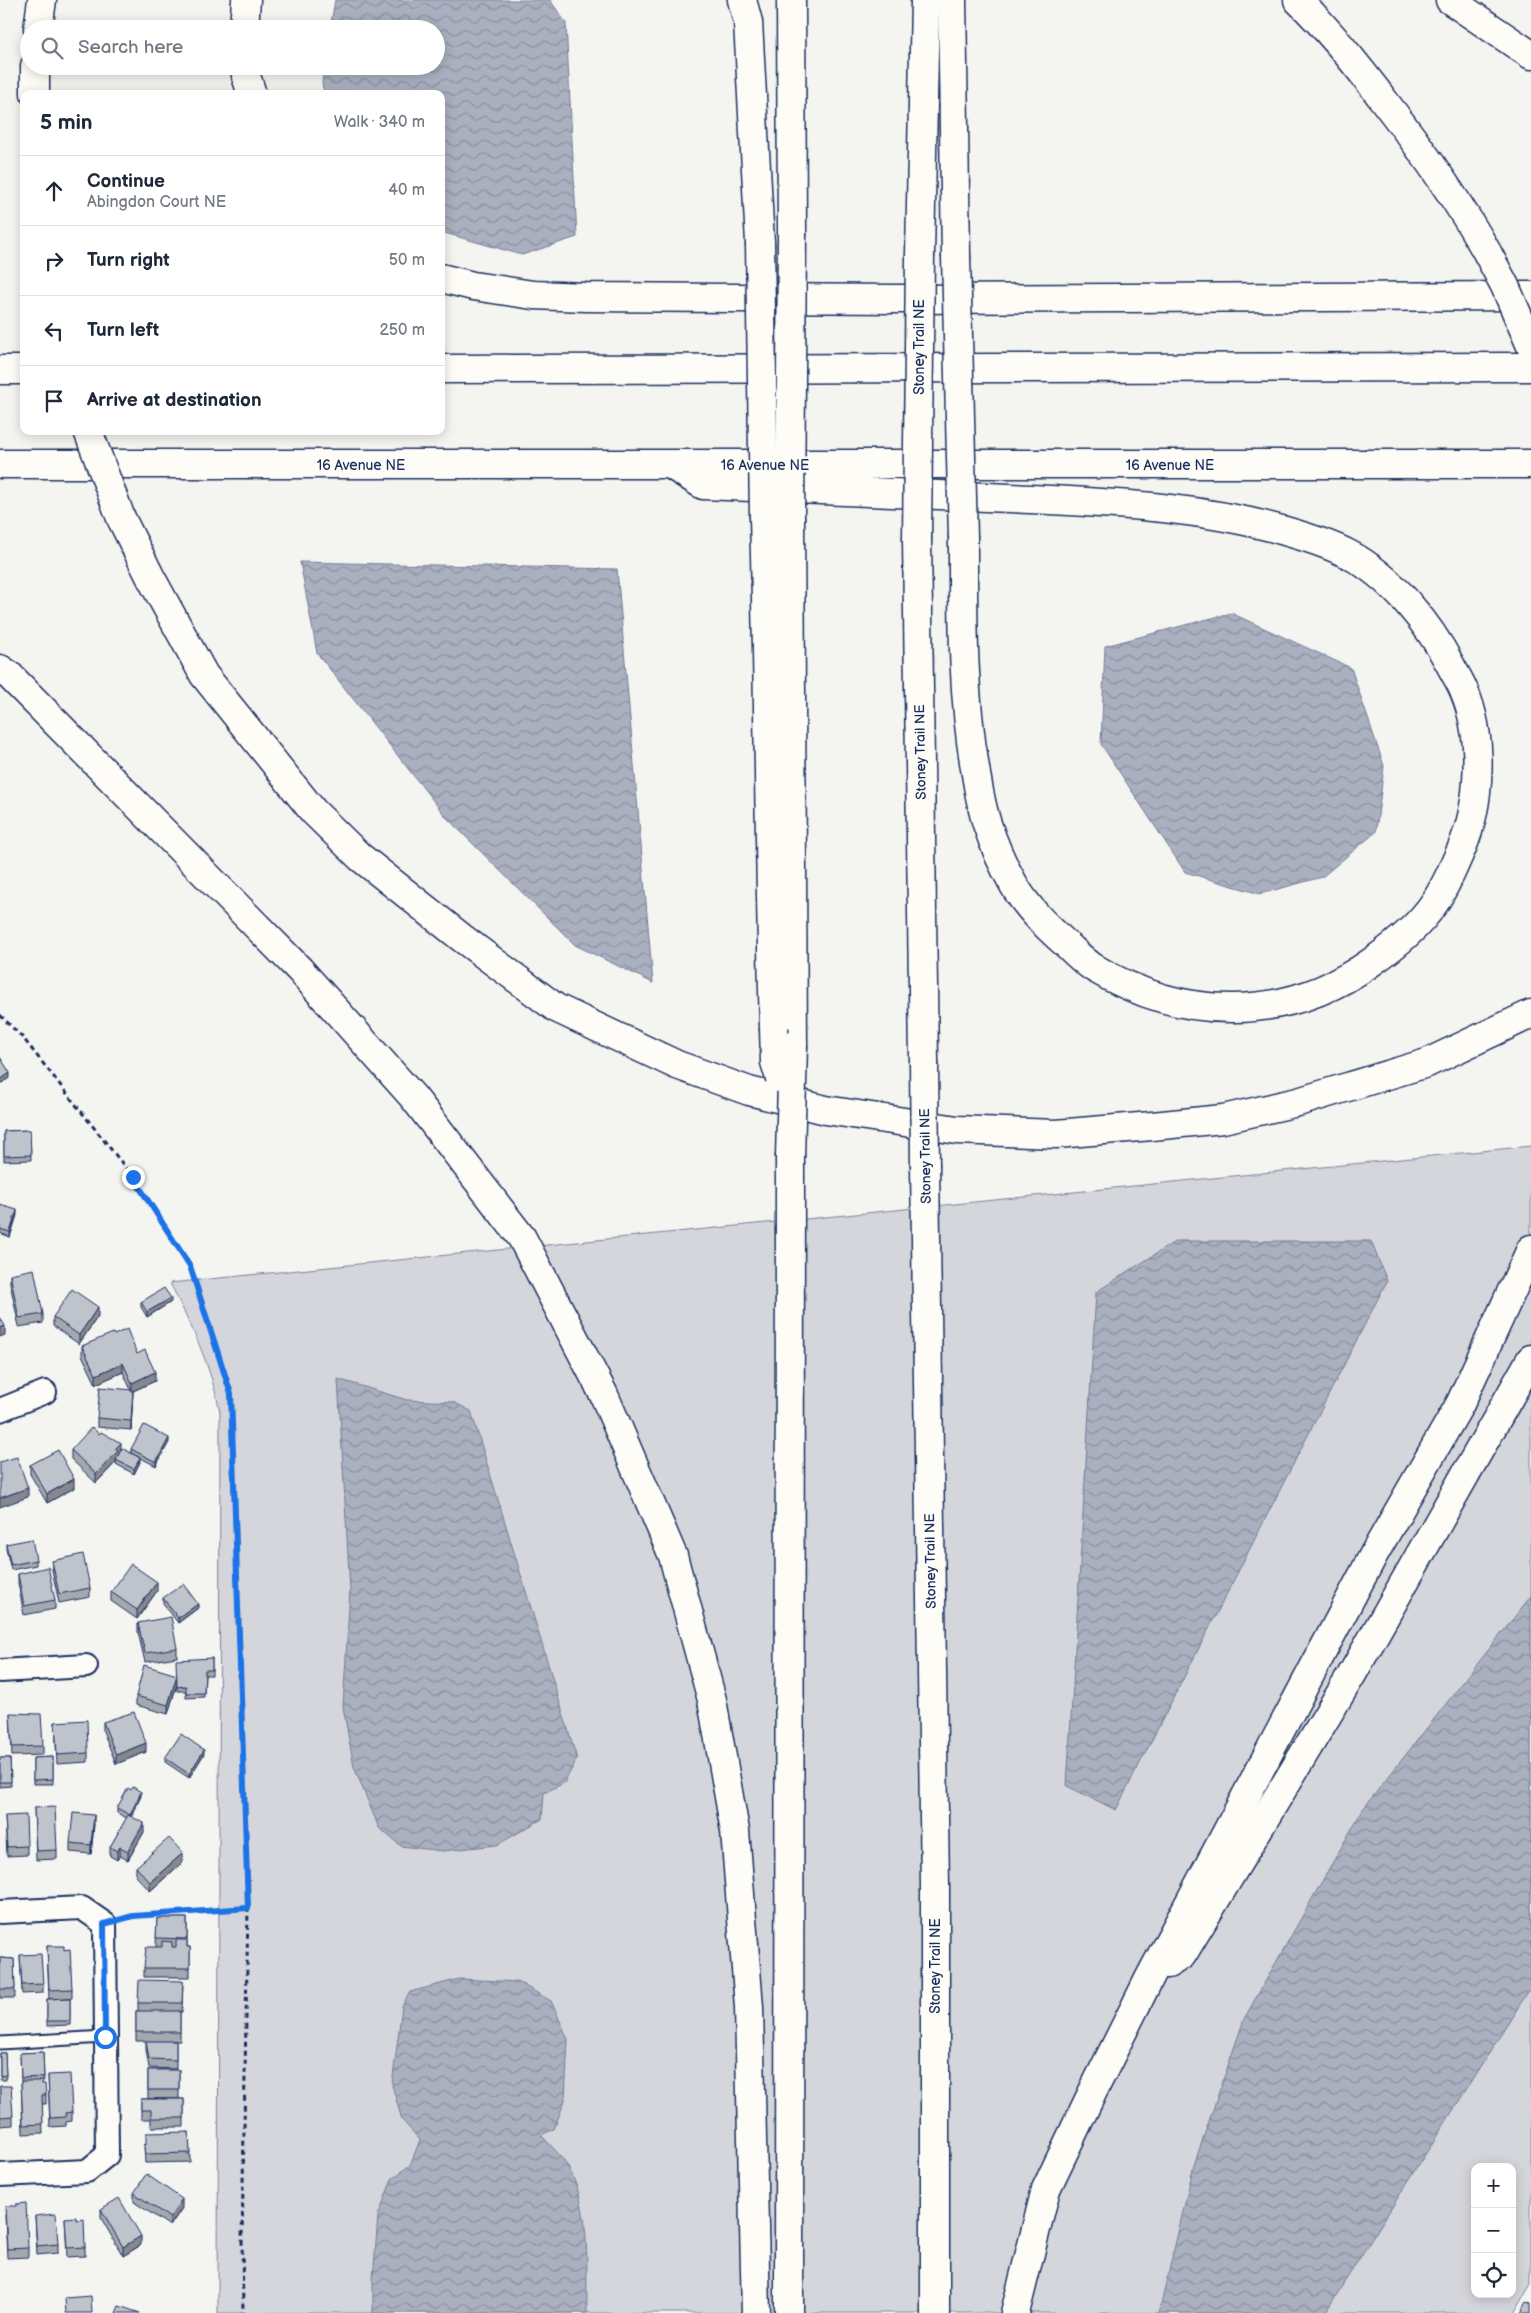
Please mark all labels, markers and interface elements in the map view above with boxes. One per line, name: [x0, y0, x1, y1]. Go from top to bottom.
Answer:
search box: [20, 20, 445, 75]
icon: search: [38, 34, 66, 62]
text: Search here: [78, 36, 183, 59]
text: 5 min: [40, 110, 93, 135]
text: Walk · 340 m: [334, 113, 425, 132]
text: Continue: [87, 170, 165, 193]
icon: ahead: [40, 177, 68, 205]
text: 40 m: [388, 181, 425, 200]
text: Abingdon Court NE: [87, 193, 226, 212]
icon: right: [40, 247, 68, 275]
text: Turn right: [87, 249, 170, 272]
text: 50 m: [389, 251, 425, 270]
street label: Stoney Trail NE: [911, 299, 928, 395]
icon: left: [40, 317, 68, 345]
text: Turn left: [87, 319, 159, 342]
text: 250 m: [379, 321, 425, 340]
icon: arrive: [40, 387, 68, 415]
text: Arrive at destination: [87, 389, 262, 412]
street label: 16 Avenue NE: [317, 457, 405, 474]
street label: 16 Avenue NE: [721, 457, 809, 474]
street label: 16 Avenue NE: [1126, 457, 1214, 474]
street label: Stoney Trail NE: [911, 704, 930, 800]
street label: Stoney Trail NE: [916, 1108, 935, 1204]
route end: [122, 1166, 145, 1189]
street label: Stoney Trail NE: [921, 1513, 940, 1609]
street label: Stoney Trail NE: [927, 1918, 944, 2014]
route start: [94, 2026, 117, 2049]
map controls: [1471, 2163, 1516, 2298]
button: +: [1471, 2163, 1516, 2208]
button: −: [1471, 2208, 1516, 2253]
button: locate: [1471, 2253, 1516, 2298]

